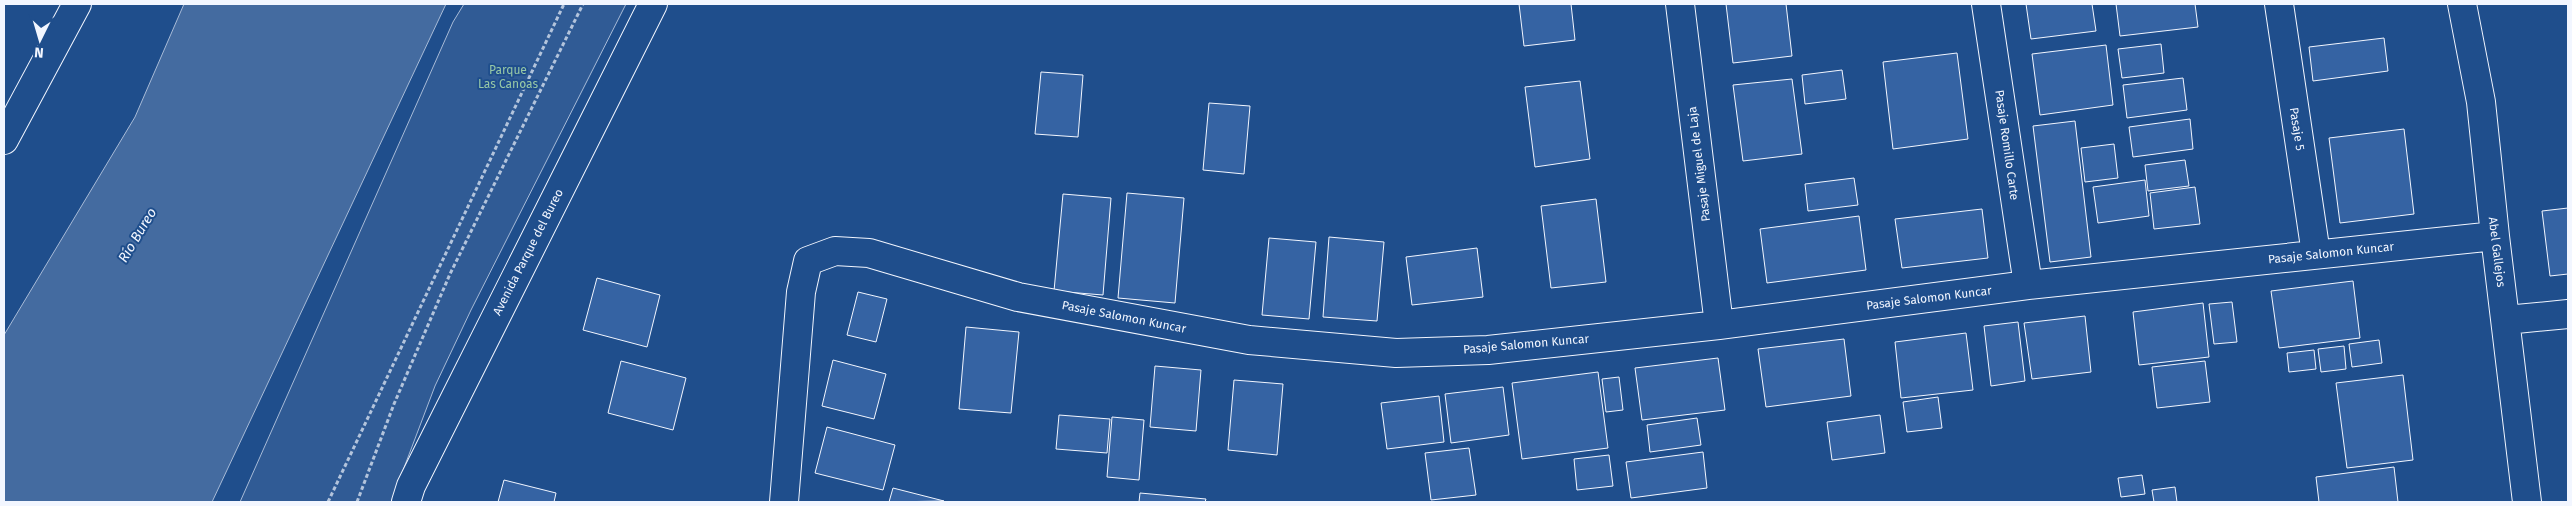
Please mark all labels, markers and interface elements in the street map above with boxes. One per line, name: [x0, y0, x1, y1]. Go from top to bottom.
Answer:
north arrow: [15, 15, 65, 65]
text: N: [34, 44, 44, 61]
park label: Parque Las Canoas: [478, 63, 538, 91]
street label: Pasaje Romillo Carte: [1992, 89, 2022, 201]
street label: Pasaje Miguel de Laja: [1685, 106, 1713, 222]
street label: Pasaje 5: [2287, 106, 2307, 152]
street label: Avenida Parque del Bureo: [490, 186, 566, 318]
water label: Río Bureo: [115, 205, 160, 266]
street label: Abel Gallejos: [2486, 216, 2508, 288]
street label: Pasaje Salomon Kuncar: [2267, 239, 2395, 267]
street label: Pasaje Salomon Kuncar: [1865, 283, 1993, 313]
street label: Pasaje Salomon Kuncar: [1061, 298, 1188, 336]
street label: Pasaje Salomon Kuncar: [1462, 331, 1590, 356]

